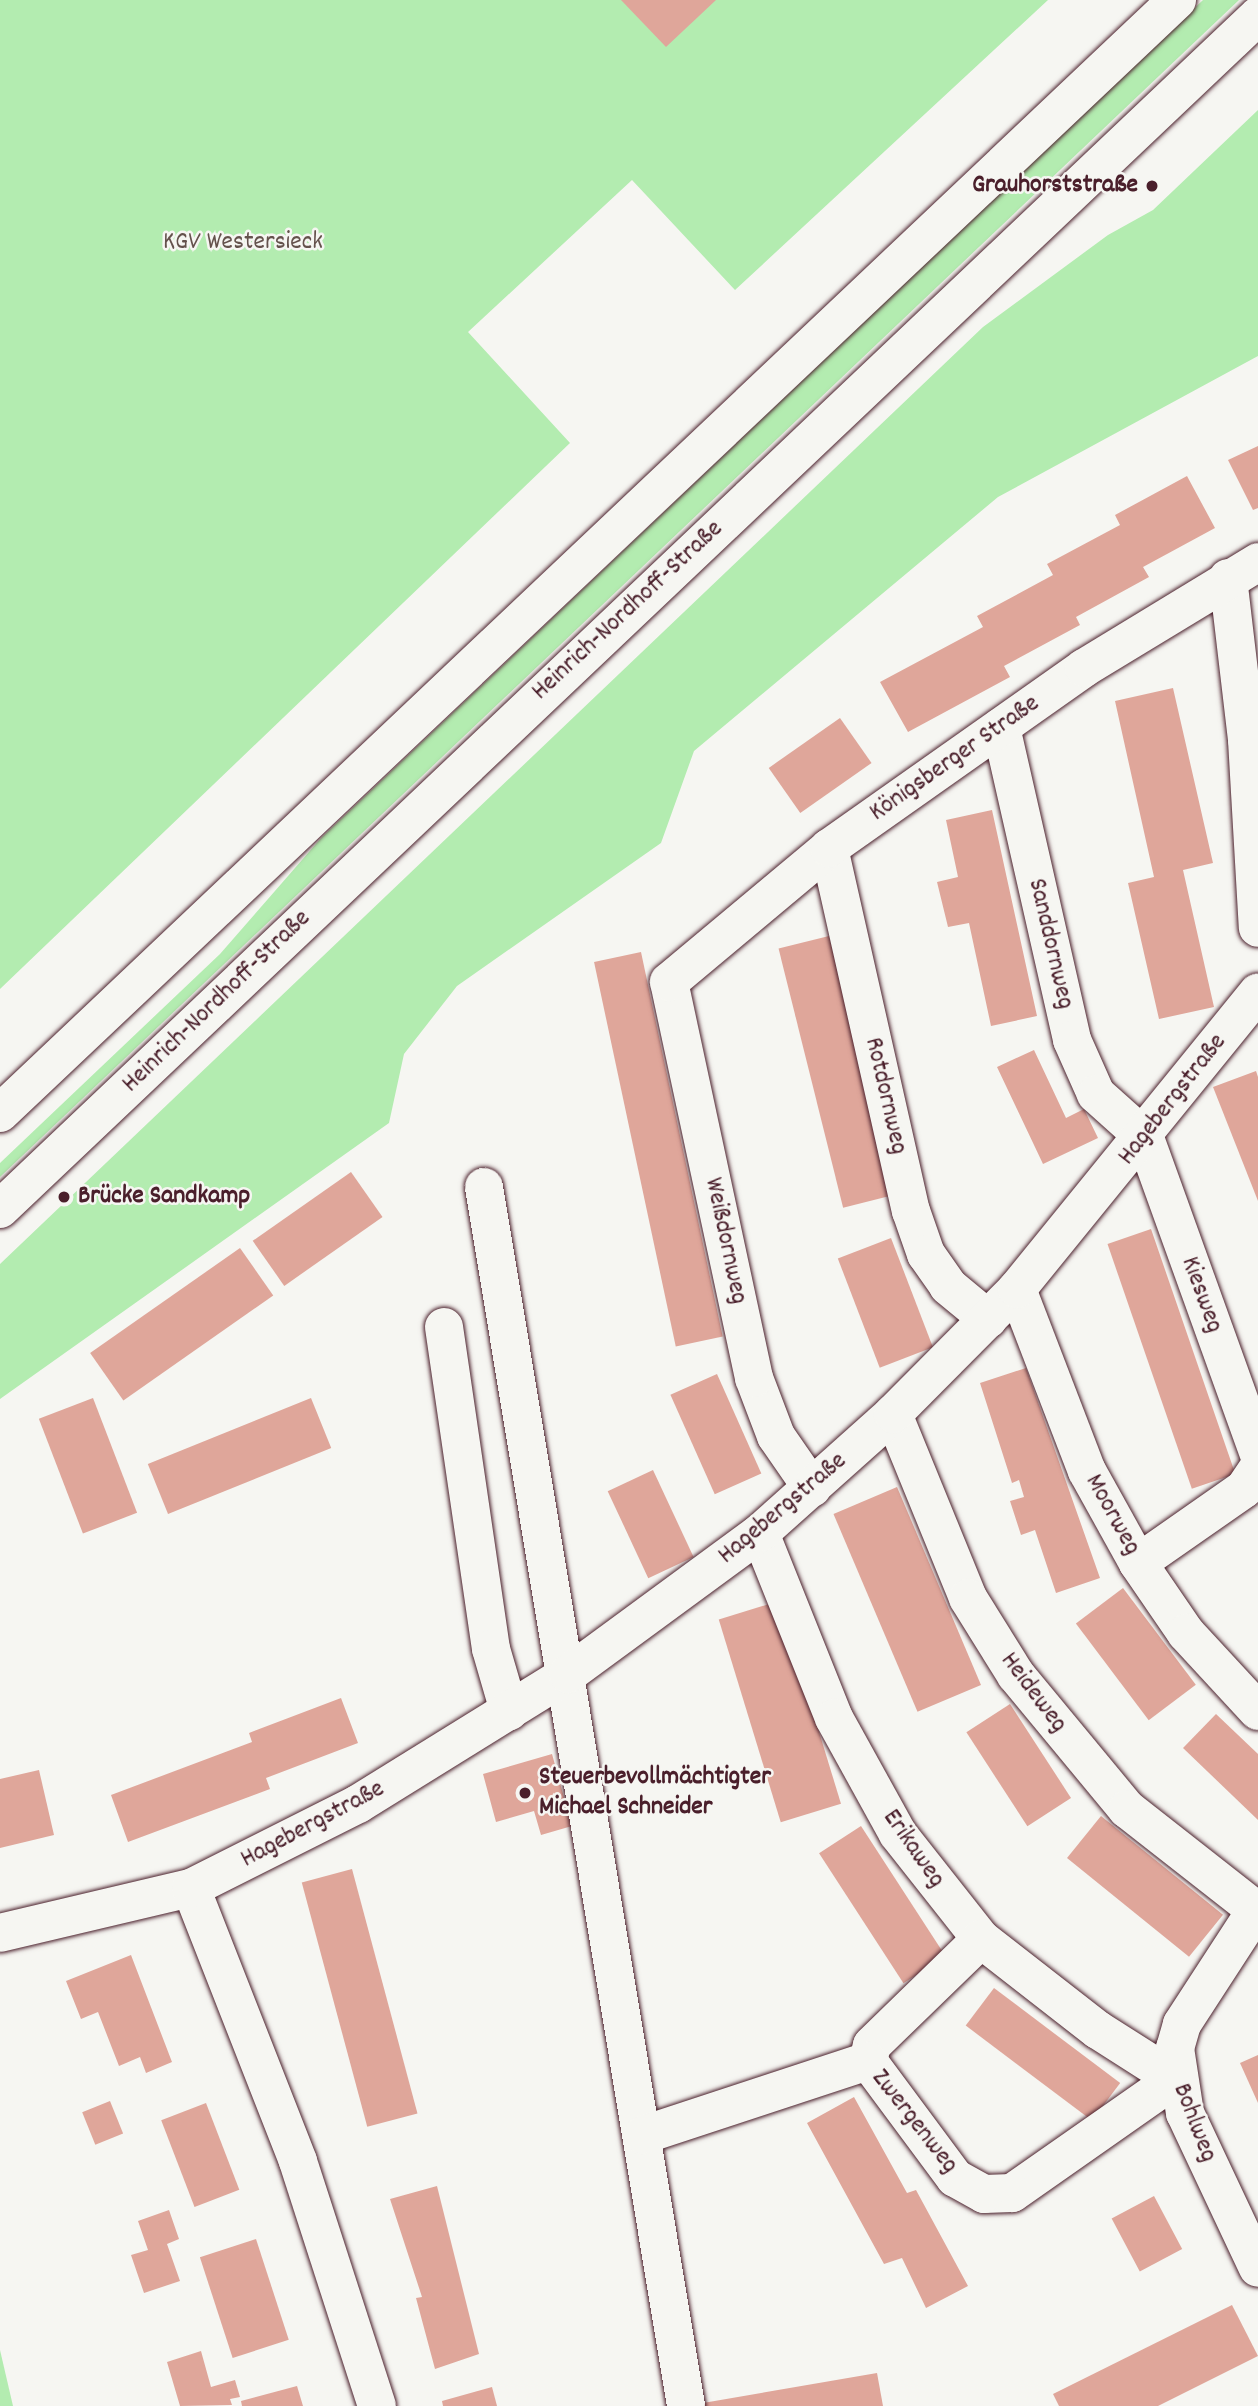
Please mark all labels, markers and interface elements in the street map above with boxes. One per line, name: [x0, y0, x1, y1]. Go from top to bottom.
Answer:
place label: Grauhorststraße: [972, 170, 1138, 202]
marker: Grauhorststraße: [1144, 178, 1160, 194]
park label: KGV Westersieck: [163, 227, 323, 259]
street label: Heinrich-Nordhoff-Straße: [526, 514, 730, 708]
street label: Königsberger Straße: [864, 689, 1046, 829]
street label: Sanddornweg: [1020, 876, 1080, 1012]
street label: Heinrich-Nordhoff-Straße: [116, 904, 318, 1100]
street label: Hagebergstraße: [1112, 1028, 1234, 1172]
street label: Rotdornweg: [856, 1035, 914, 1157]
street label: Weißdornweg: [696, 1175, 754, 1307]
place label: Brücke Sandkamp: [78, 1181, 250, 1213]
marker: Brücke Sandkamp: [56, 1189, 72, 1205]
street label: Kiesweg: [1173, 1253, 1229, 1337]
street label: Hagebergstraße: [712, 1446, 854, 1572]
street label: Moorweg: [1077, 1469, 1147, 1561]
street label: Heideweg: [993, 1647, 1073, 1739]
place label: Steuerbevollmächtigter Michael Schneider: [539, 1762, 771, 1824]
street label: Hagebergstraße: [236, 1774, 390, 1876]
marker: Steuerbevollmächtigter Michael Schneider: [517, 1785, 533, 1801]
street label: Erikaweg: [875, 1804, 951, 1894]
street label: Zwergenweg: [864, 2064, 964, 2180]
street label: Bohlweg: [1165, 2079, 1223, 2167]

